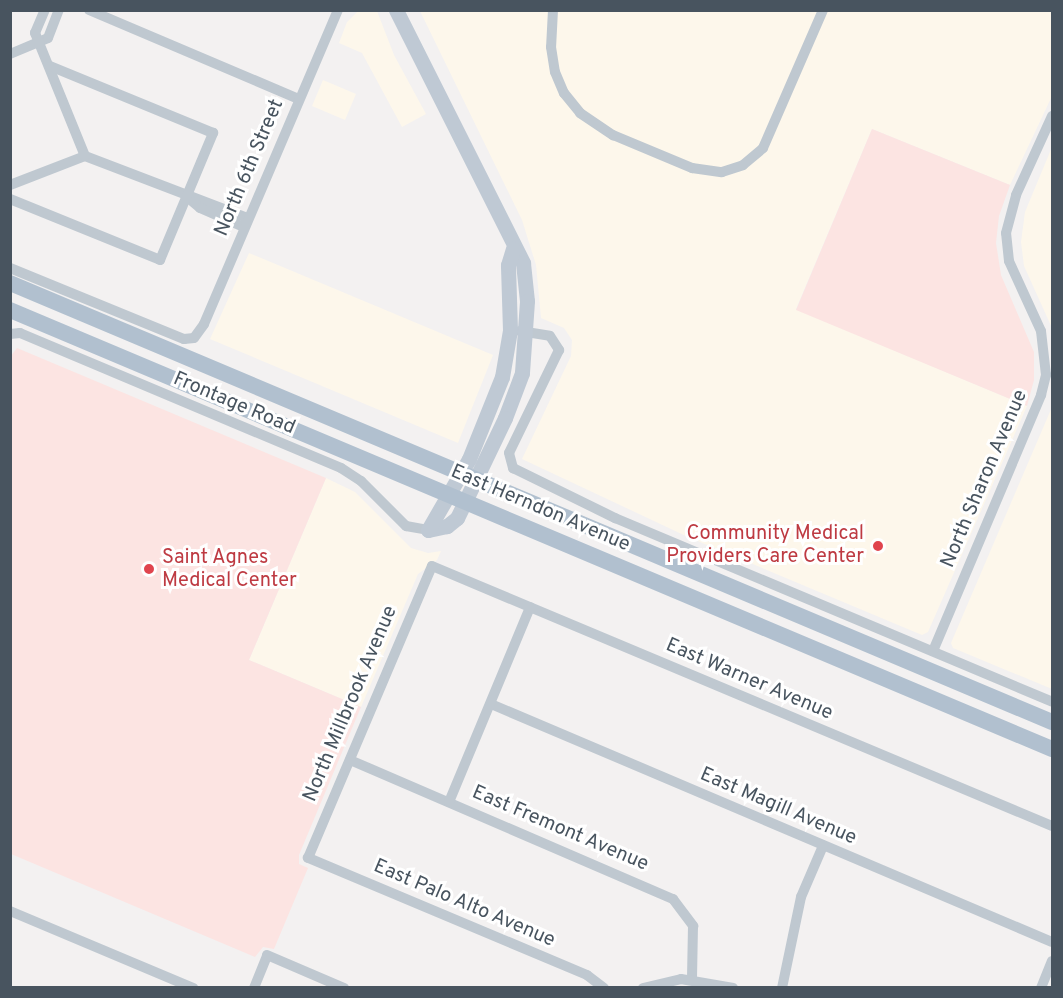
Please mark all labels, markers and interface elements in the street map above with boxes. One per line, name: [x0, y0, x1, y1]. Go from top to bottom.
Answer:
street label: North 6th Street: [210, 96, 290, 240]
street label: Frontage Road: [169, 368, 299, 440]
street label: North Sharon Avenue: [936, 386, 1034, 572]
street label: East Herndon Avenue: [446, 460, 634, 558]
place label: Community Medical Providers Care Center: [666, 522, 864, 569]
marker: Community Medical Providers Care Center: [869, 537, 887, 555]
place label: Saint Agnes Medical Center: [162, 546, 297, 593]
marker: Saint Agnes Medical Center: [140, 560, 158, 578]
street label: North Millbrook Avenue: [299, 602, 403, 806]
street label: East Warner Avenue: [661, 634, 837, 726]
street label: East Magill Avenue: [696, 763, 860, 851]
street label: East Fremont Avenue: [468, 781, 652, 877]
street label: East Palo Alto Avenue: [369, 855, 559, 953]

